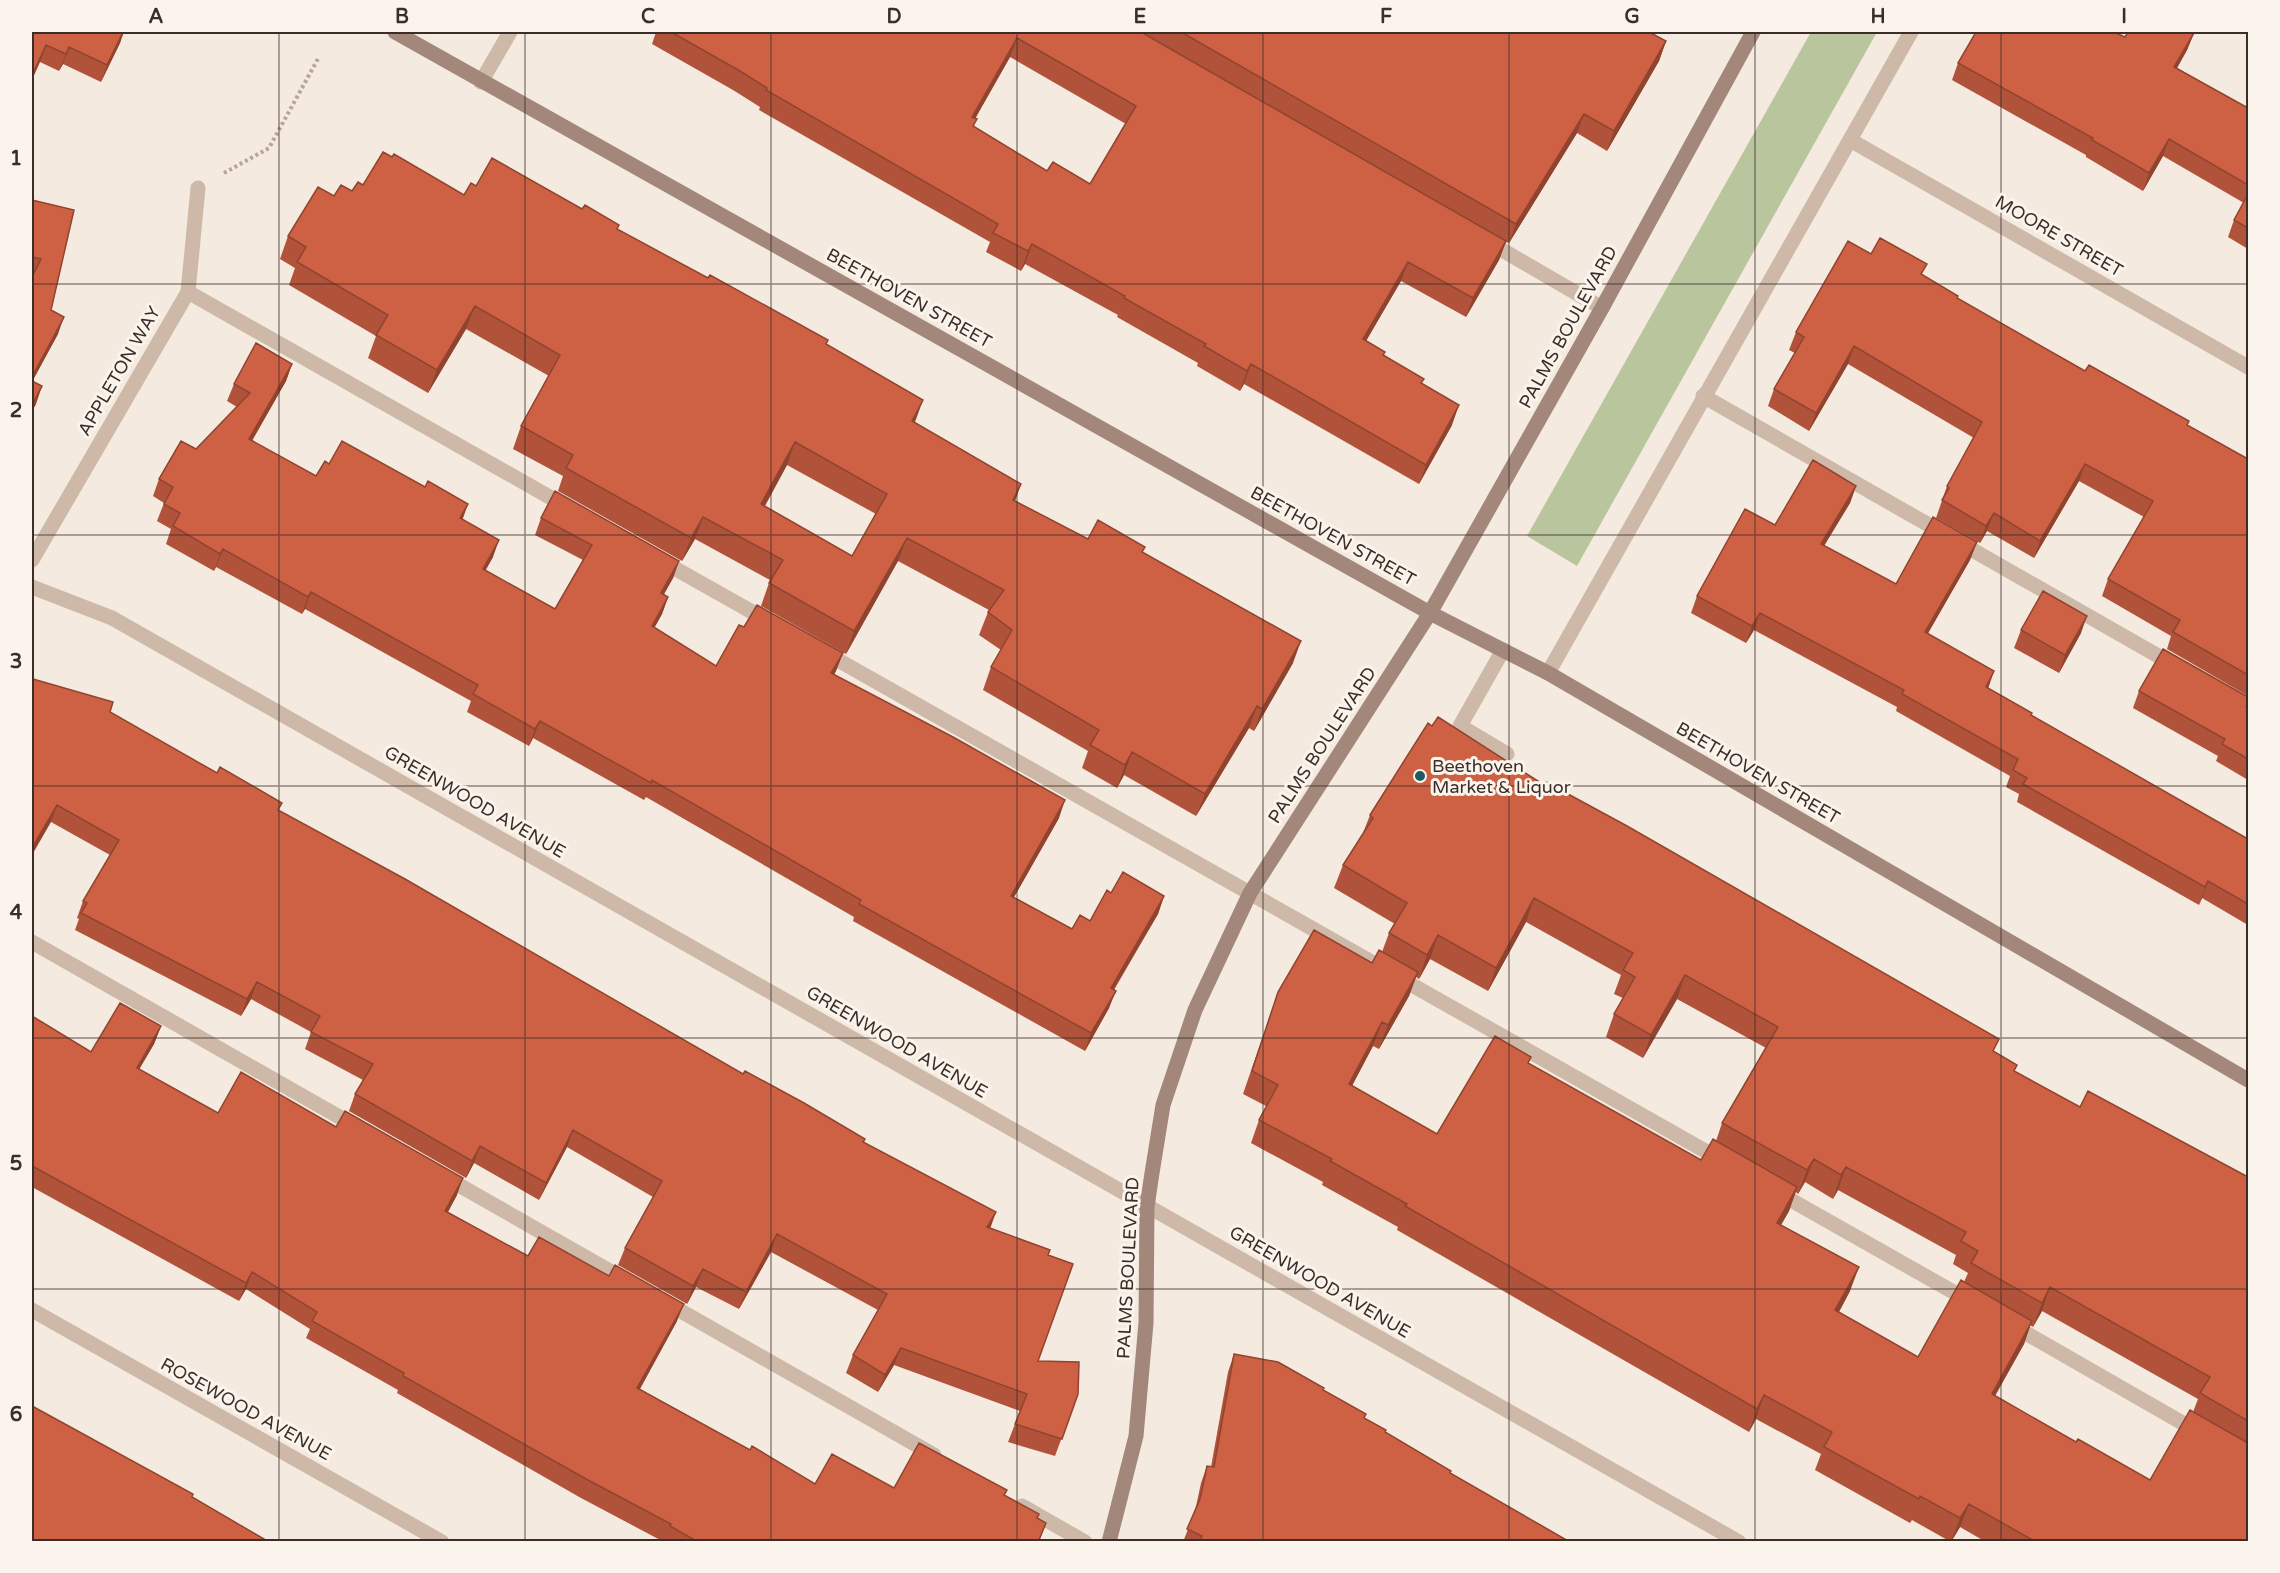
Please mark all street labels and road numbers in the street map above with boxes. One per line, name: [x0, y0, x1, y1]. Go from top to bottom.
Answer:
street label: MOORE STREET: [1991, 191, 2127, 281]
street label: PALMS BOULEVARD: [1514, 242, 1622, 412]
street label: BEETHOVEN STREET: [822, 243, 996, 353]
street label: APPLETON WAY: [73, 302, 165, 440]
street label: BEETHOVEN STREET: [1246, 481, 1420, 591]
street label: PALMS BOULEVARD: [1263, 663, 1381, 827]
street label: BEETHOVEN STREET: [1672, 717, 1844, 829]
street label: GREENWOOD AVENUE: [380, 741, 570, 863]
street label: GREENWOOD AVENUE: [802, 981, 992, 1103]
street label: PALMS BOULEVARD: [1112, 1176, 1144, 1360]
street label: GREENWOOD AVENUE: [1225, 1221, 1415, 1343]
street label: ROSEWOOD AVENUE: [157, 1353, 335, 1465]

